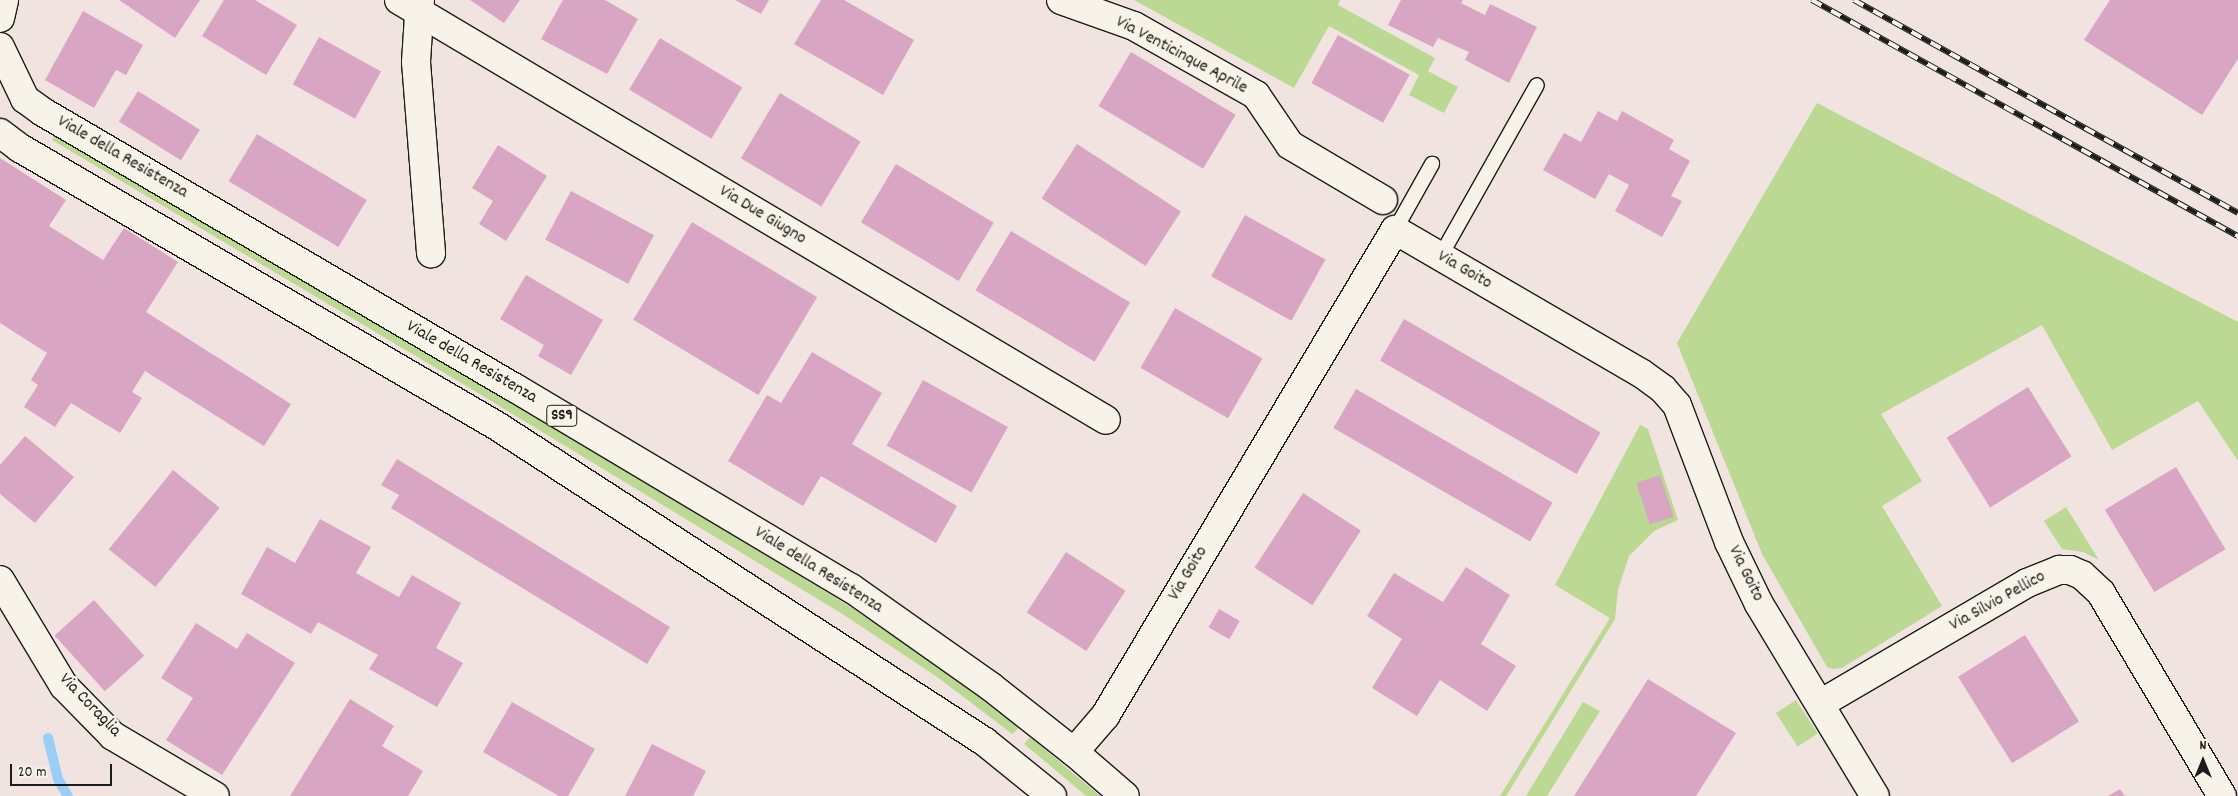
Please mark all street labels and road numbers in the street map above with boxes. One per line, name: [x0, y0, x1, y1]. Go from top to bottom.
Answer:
street label: Via Venticinque Aprile: [1111, 12, 1251, 100]
street label: Viale della Resistenza: [53, 112, 191, 204]
street label: Via Due Giugno: [714, 182, 810, 250]
street label: Via Goito: [1433, 247, 1495, 295]
street label: Viale della Resistenza: [402, 317, 540, 409]
road number: SS9: [546, 402, 578, 430]
street label: Viale della Resistenza: [750, 523, 886, 619]
street label: Via Goito: [1722, 542, 1768, 606]
street label: Via Goito: [1164, 543, 1214, 605]
street label: Via Silvio Pellico: [1946, 567, 2050, 637]
street label: Via Coraglia: [53, 670, 125, 742]

